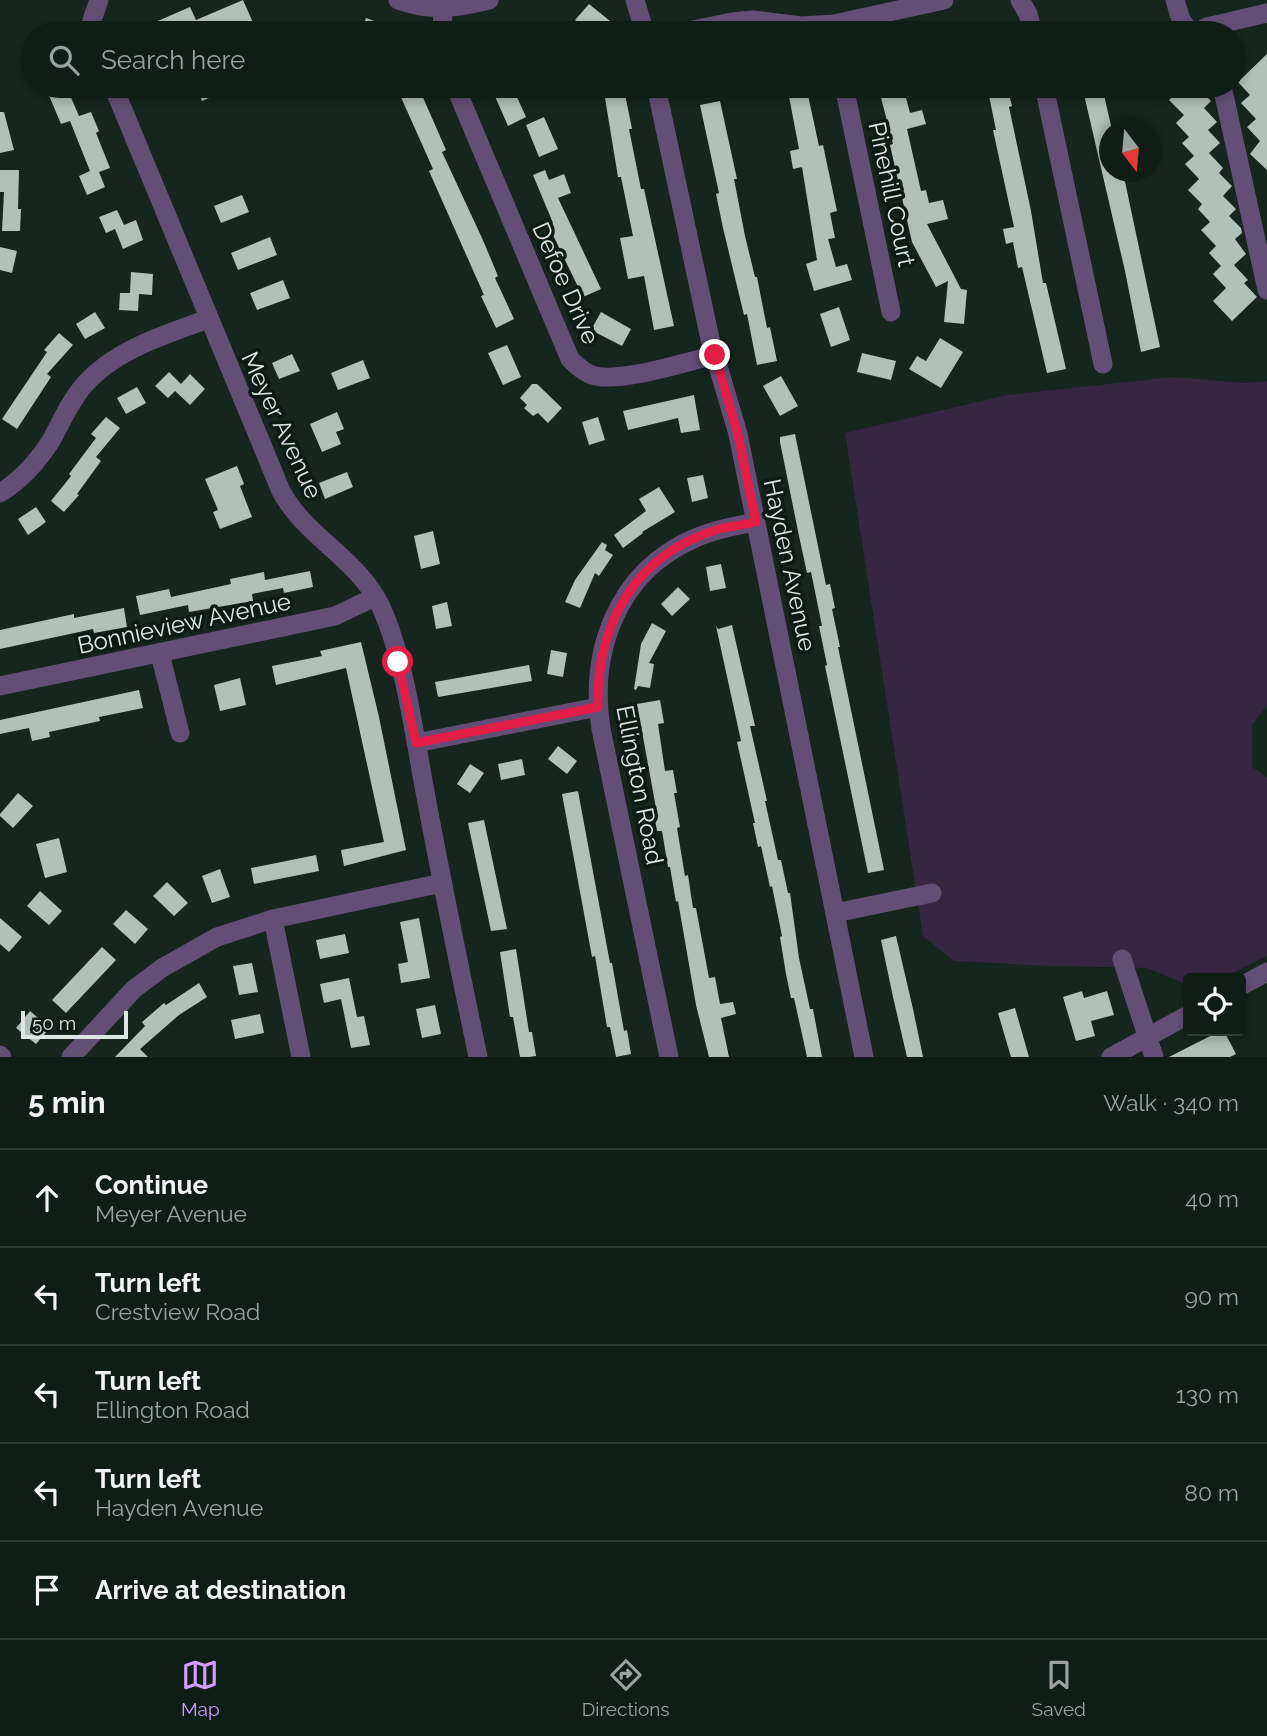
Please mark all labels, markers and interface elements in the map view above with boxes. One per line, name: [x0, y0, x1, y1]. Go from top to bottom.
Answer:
search box: [21, 21, 1246, 98]
icon: search: [45, 41, 83, 79]
text: Search here: [101, 45, 245, 75]
street label: Pinehill Court: [862, 119, 922, 269]
north arrow: [1099, 119, 1162, 182]
street label: Defoe Drive: [526, 218, 606, 348]
route end: [699, 339, 730, 370]
street label: Meyer Avenue: [235, 347, 329, 503]
street label: Hayden Avenue: [758, 476, 822, 654]
street label: Bonnieview Avenue: [75, 586, 293, 660]
route start: [382, 646, 413, 677]
street label: Ellington Road: [610, 703, 670, 867]
map controls: [1183, 973, 1246, 1036]
button: locate: [1183, 973, 1246, 1036]
scale bar: [21, 1008, 128, 1040]
text: 50 m: [32, 1012, 76, 1034]
text: 5 min: [28, 1085, 106, 1120]
text: Walk · 340 m: [1103, 1089, 1239, 1116]
text: Continue: [95, 1170, 208, 1200]
icon: ahead: [28, 1179, 66, 1217]
text: 40 m: [1185, 1185, 1239, 1212]
text: Meyer Avenue: [95, 1200, 247, 1227]
text: Turn left: [95, 1268, 201, 1298]
icon: left: [28, 1277, 66, 1315]
text: 90 m: [1184, 1283, 1239, 1310]
text: Crestview Road: [95, 1298, 260, 1325]
text: Turn left: [95, 1366, 201, 1396]
icon: left: [28, 1375, 66, 1413]
text: 130 m: [1176, 1381, 1239, 1408]
text: Ellington Road: [95, 1396, 250, 1423]
text: Turn left: [95, 1464, 201, 1494]
icon: left: [28, 1473, 66, 1511]
text: 80 m: [1184, 1479, 1239, 1506]
text: Hayden Avenue: [95, 1494, 263, 1521]
icon: arrive: [28, 1571, 66, 1609]
text: Arrive at destination: [95, 1575, 346, 1605]
tab: Map: [181, 1656, 220, 1720]
tab: Directions: [582, 1656, 670, 1720]
tab: Saved: [1032, 1656, 1086, 1720]

